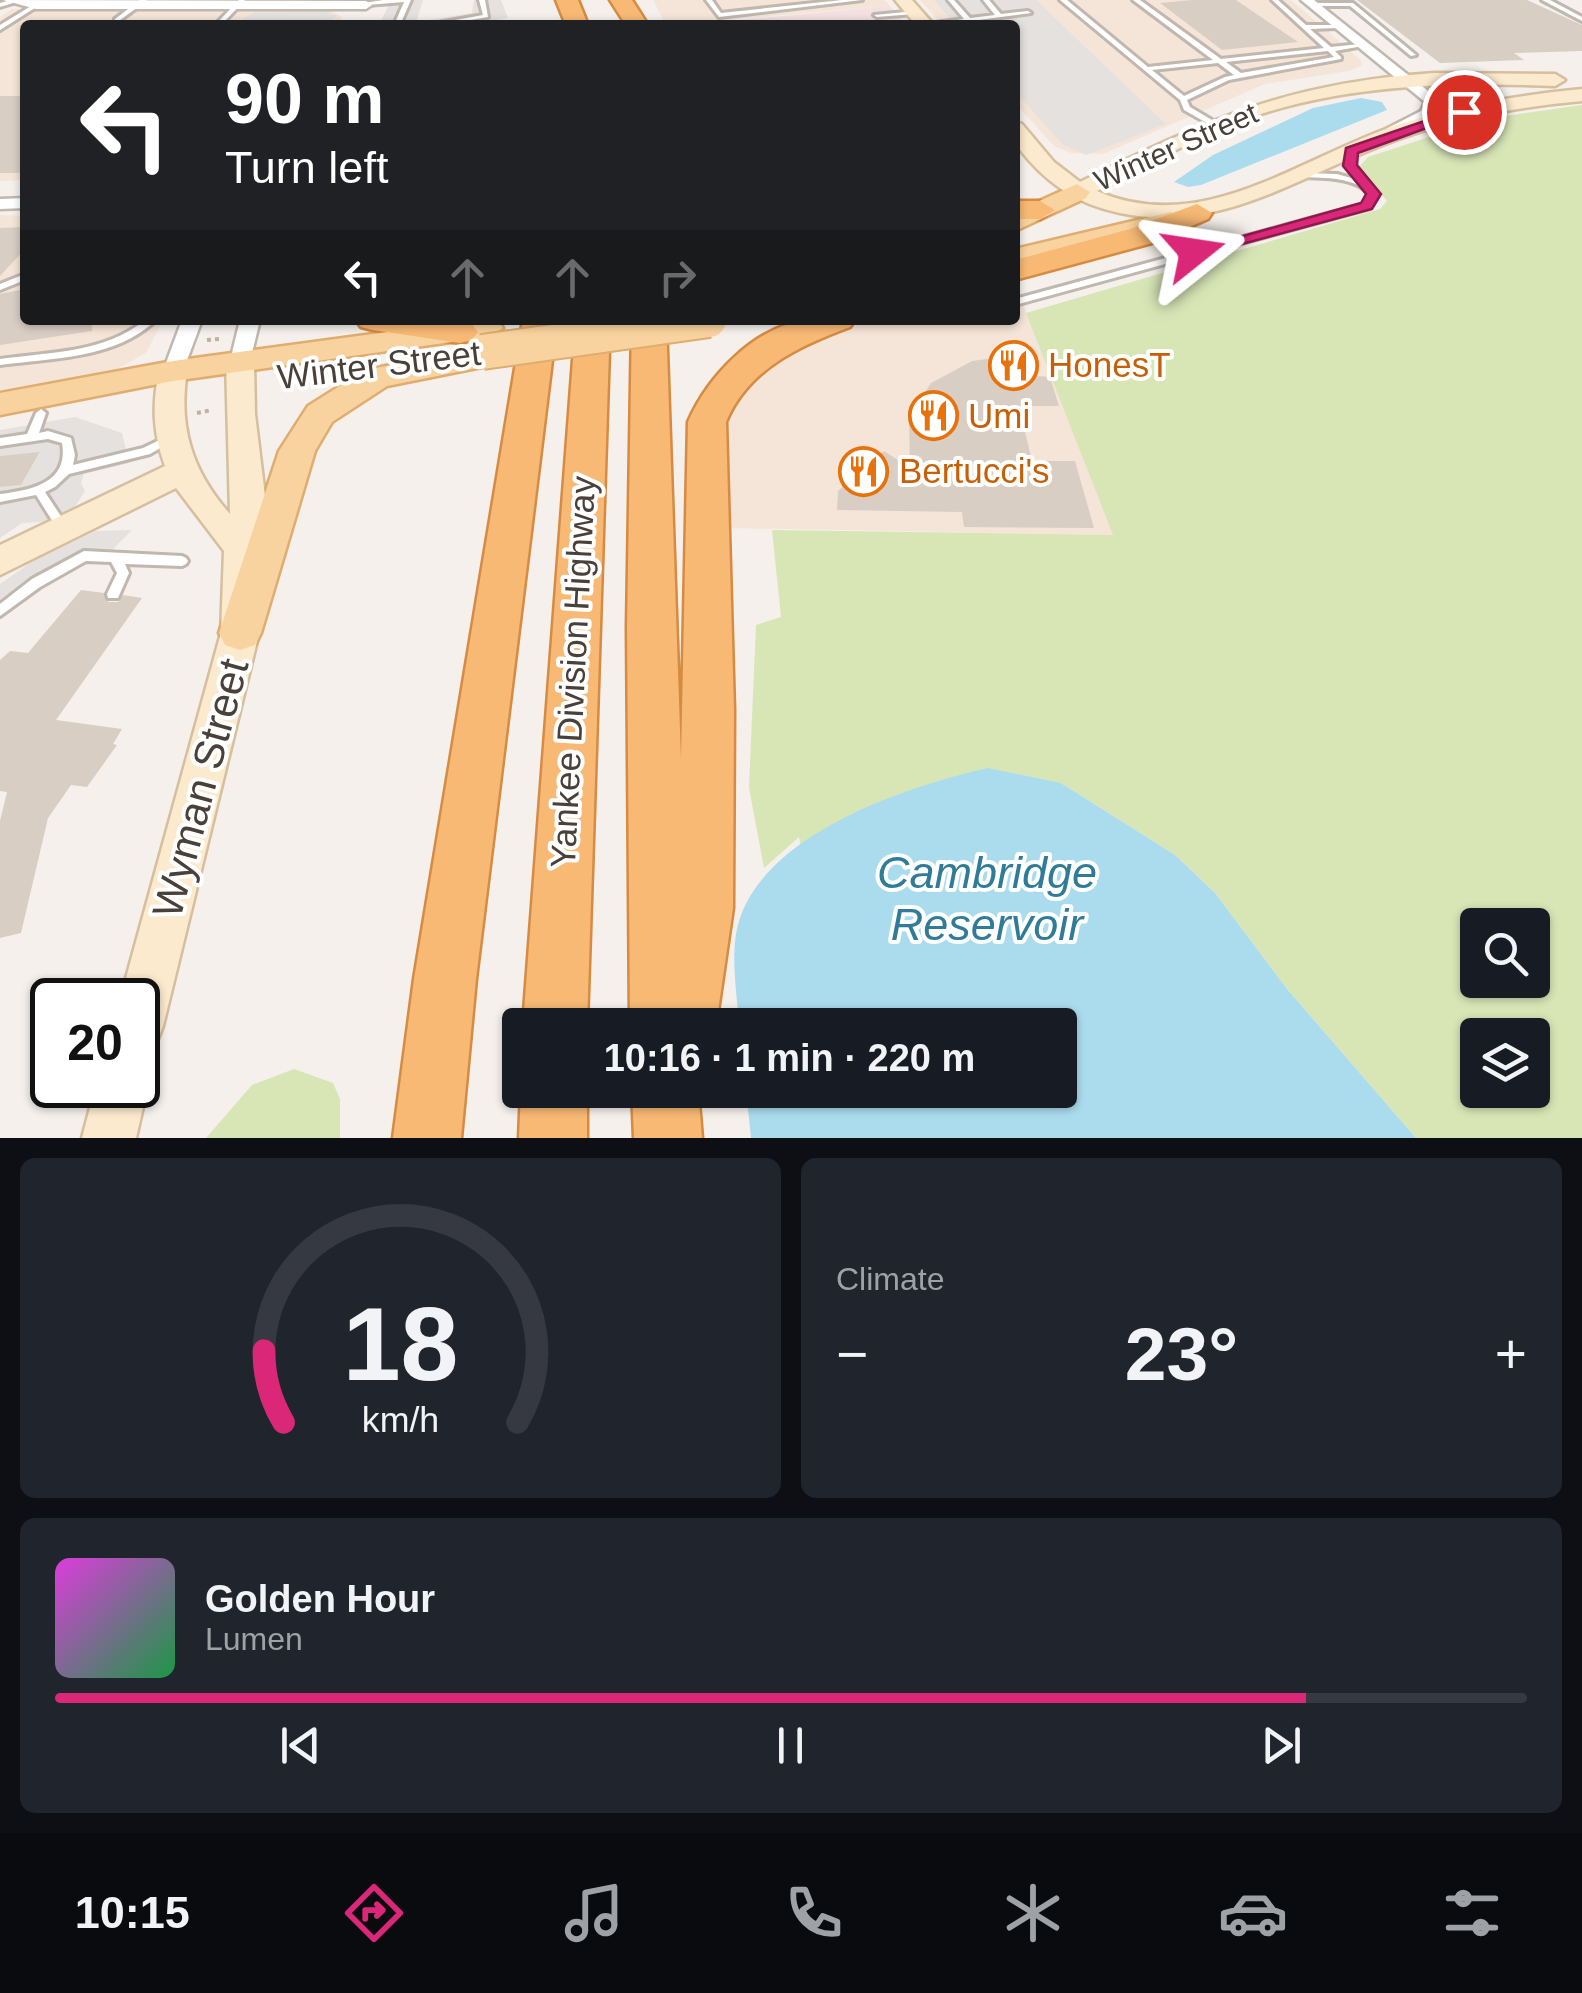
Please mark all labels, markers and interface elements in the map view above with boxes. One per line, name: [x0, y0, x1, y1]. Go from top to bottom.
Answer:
icon: left: [60, 60, 190, 190]
text: 90 m: [225, 60, 385, 138]
pin: [1422, 70, 1507, 155]
icon: arrive: [1437, 85, 1492, 140]
street label: Winter Street: [1089, 96, 1263, 197]
text: Turn left: [225, 142, 388, 193]
position arrow: [1142, 200, 1246, 304]
icon: left: [335, 250, 390, 305]
icon: ahead: [440, 250, 495, 305]
icon: ahead: [545, 250, 600, 305]
icon: right: [650, 250, 705, 305]
street label: Winter Street: [275, 333, 483, 396]
restaurant icon: HonesT: [987, 339, 1039, 391]
place label: HonesT: [1048, 345, 1171, 384]
restaurant icon: Umi: [907, 390, 959, 442]
place label: Umi: [968, 396, 1030, 435]
restaurant icon: Bertucci's: [838, 445, 890, 497]
place label: Bertucci's: [899, 451, 1050, 490]
street label: Yankee Division Highway: [543, 475, 602, 869]
street label: Wyman Street: [143, 653, 258, 923]
water label: Cambridge Reservoir: [877, 847, 1097, 950]
map controls: [1460, 908, 1550, 1108]
button: search: [1460, 908, 1550, 998]
speed limit sign: 20: [30, 978, 160, 1108]
button: layers: [1460, 1018, 1550, 1108]
text: 10:16 · 1 min · 220 m: [604, 1037, 975, 1079]
text: Climate: [836, 1261, 944, 1297]
text: 18: [343, 1286, 458, 1402]
text: 23°: [1125, 1312, 1238, 1396]
text: −: [836, 1323, 868, 1385]
text: +: [1495, 1323, 1527, 1385]
text: km/h: [362, 1400, 439, 1440]
text: Golden Hour: [205, 1578, 435, 1620]
text: Lumen: [205, 1621, 303, 1657]
icon: previous: [273, 1718, 328, 1773]
icon: pause: [763, 1718, 818, 1773]
icon: next: [1254, 1718, 1309, 1773]
icon: directions: [339, 1878, 409, 1948]
icon: music: [559, 1878, 629, 1948]
icon: phone: [779, 1878, 849, 1948]
icon: climate: [998, 1878, 1068, 1948]
icon: car: [1218, 1878, 1288, 1948]
icon: filters: [1437, 1878, 1507, 1948]
text: 10:15: [75, 1887, 190, 1938]

